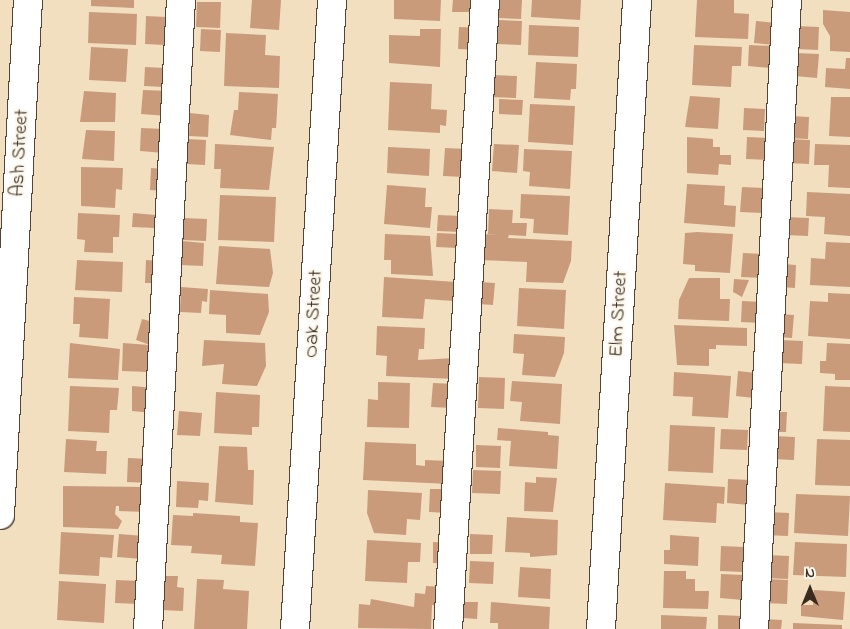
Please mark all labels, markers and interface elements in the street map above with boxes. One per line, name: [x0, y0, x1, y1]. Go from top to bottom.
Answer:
street label: Ash Street: [6, 109, 34, 197]
street label: Oak Street: [300, 269, 328, 359]
street label: Elm Street: [605, 270, 633, 358]
text: N: [805, 563, 815, 584]
north arrow: [785, 564, 835, 614]

